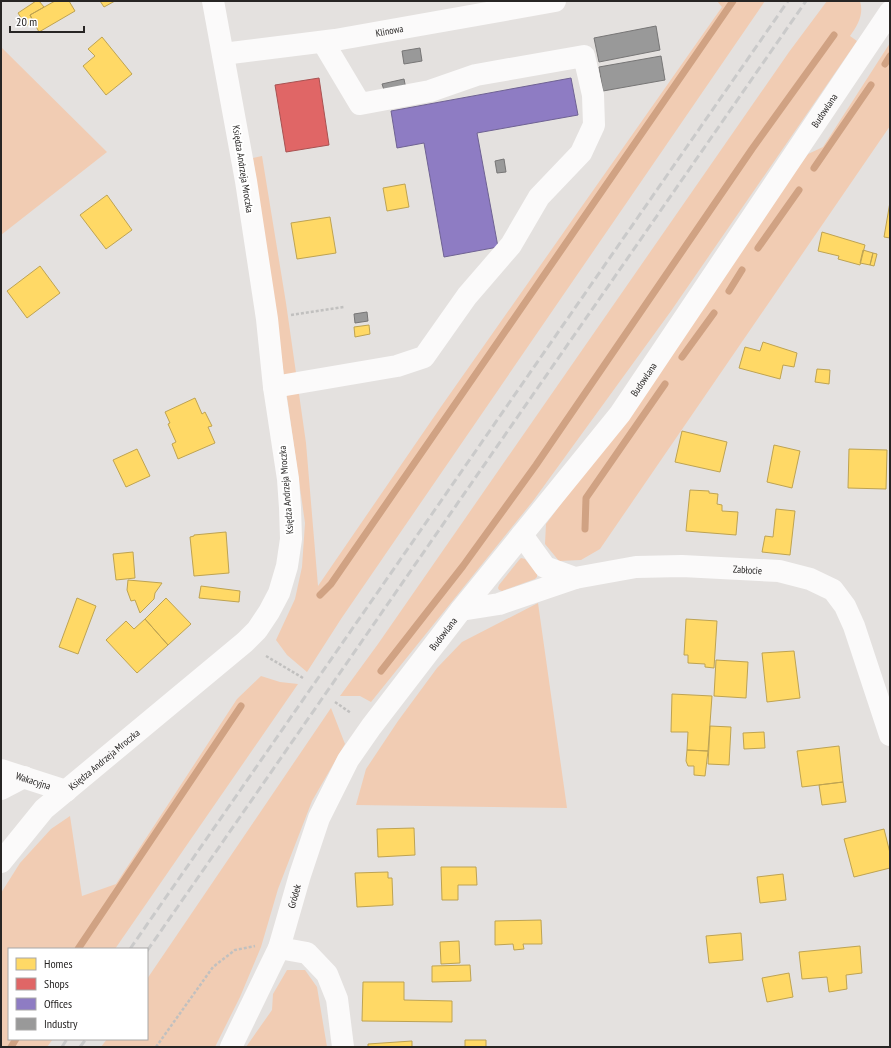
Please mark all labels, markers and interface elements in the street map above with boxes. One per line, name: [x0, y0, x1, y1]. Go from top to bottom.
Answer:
scale bar: [10, 8, 84, 34]
text: 20 m: [16, 14, 37, 29]
street label: Klinowa: [374, 22, 404, 39]
street label: Budowlana: [808, 91, 840, 130]
street label: Księdza Andrzeja Mroczka: [230, 124, 256, 214]
street label: Budowlana: [627, 360, 659, 399]
street label: Księdza Andrzeja Mroczka: [276, 445, 296, 535]
street label: Zabłocie: [733, 562, 762, 577]
street label: Budowlana: [426, 614, 460, 653]
street label: Księdza Andrzeja Mroczka: [66, 726, 142, 793]
street label: Wakacyjna: [14, 769, 53, 792]
street label: Gródek: [284, 883, 304, 910]
legend: [8, 948, 148, 1040]
text: Homes: [44, 956, 72, 971]
text: Shops: [44, 976, 69, 991]
text: Offices: [44, 996, 72, 1011]
text: Industry: [44, 1016, 78, 1031]

